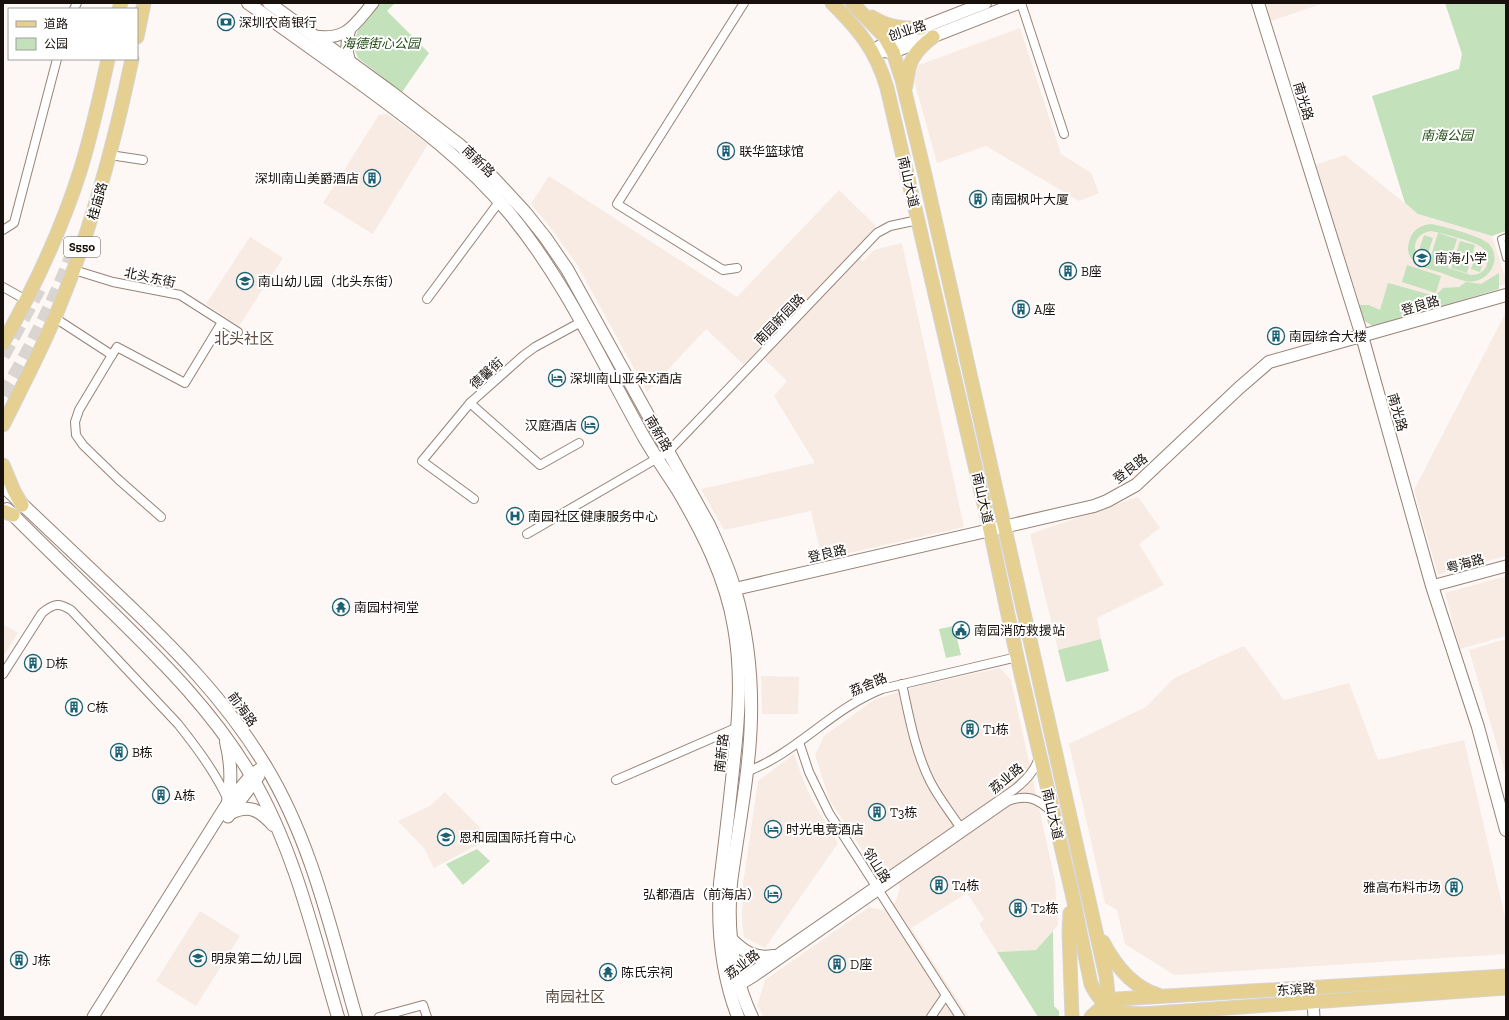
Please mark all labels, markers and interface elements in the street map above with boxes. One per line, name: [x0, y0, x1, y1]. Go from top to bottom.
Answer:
legend: [8, 8, 138, 60]
bank icon: 深圳农商银行: [216, 12, 236, 32]
place label: 深圳农商银行: [239, 15, 317, 30]
text: 道路: [44, 17, 68, 31]
street label: 创业路: [886, 17, 928, 44]
park label: 海德街心公园: [342, 36, 422, 51]
text: 公园: [44, 37, 68, 51]
street label: 南光路: [1291, 80, 1316, 122]
park label: 南海公园: [1421, 128, 1475, 143]
building icon: 联华篮球馆: [716, 141, 736, 161]
street label: 南新路: [459, 142, 498, 180]
place label: 联华篮球馆: [739, 144, 804, 159]
street label: 南山大道: [895, 155, 922, 209]
building icon: 深圳南山美爵酒店: [362, 168, 382, 188]
place label: 深圳南山美爵酒店: [255, 171, 359, 186]
street label: 桂庙路: [85, 180, 110, 222]
building icon: 南园枫叶大厦: [968, 189, 988, 209]
place label: 南园枫叶大厦: [991, 192, 1069, 207]
road number: S550: [64, 237, 100, 257]
school or university icon: 南海小学: [1412, 248, 1432, 268]
place label: 南海小学: [1435, 251, 1487, 266]
building icon: B座: [1058, 261, 1078, 281]
place label: B座: [1081, 264, 1102, 279]
street label: 北头东街: [123, 265, 177, 290]
school or university icon: 南山幼儿园（北头东街）: [235, 271, 255, 291]
place label: 南山幼儿园（北头东街）: [258, 274, 401, 289]
street label: 南园新园路: [751, 291, 807, 348]
street label: 登良路: [1399, 293, 1441, 318]
building icon: A座: [1011, 299, 1031, 319]
place label: A座: [1034, 302, 1055, 317]
building icon: 南园综合大楼: [1266, 326, 1286, 346]
place label: 南园综合大楼: [1289, 329, 1367, 344]
district label: 北头社区: [214, 330, 274, 348]
street label: 德馨街: [467, 355, 506, 392]
hotel icon: 深圳南山亚朵X酒店: [547, 368, 567, 388]
place label: 深圳南山亚朵X酒店: [570, 371, 682, 386]
street label: 南光路: [1385, 391, 1410, 433]
street label: 南新路: [642, 413, 675, 454]
hotel icon: 汉庭酒店: [580, 415, 600, 435]
place label: 汉庭酒店: [525, 418, 577, 433]
street label: 登良路: [1110, 450, 1150, 486]
street label: 南山大道: [969, 471, 996, 525]
hospital icon: 南园社区健康服务中心: [505, 506, 525, 526]
place label: 南园社区健康服务中心: [528, 509, 658, 524]
street label: 登良路: [806, 542, 848, 565]
street label: 粤海路: [1444, 551, 1486, 576]
temple icon: 南园村祠堂: [331, 597, 351, 617]
place label: 南园村祠堂: [354, 600, 419, 615]
public building icon: 南园消防救援站: [951, 620, 971, 640]
place label: 南园消防救援站: [974, 623, 1065, 638]
building icon: D栋: [23, 653, 43, 673]
place label: D栋: [46, 656, 68, 671]
street label: 荔舍路: [847, 670, 889, 699]
street label: 前海路: [225, 689, 260, 729]
building icon: C栋: [64, 697, 84, 717]
place label: C栋: [87, 700, 108, 715]
building icon: T1栋: [960, 719, 980, 739]
place label: T1栋: [983, 722, 1009, 737]
street label: 南新路: [712, 733, 731, 773]
building icon: B栋: [109, 742, 129, 762]
place label: B栋: [132, 745, 153, 760]
street label: 荔业路: [987, 760, 1026, 797]
building icon: A栋: [151, 785, 171, 805]
street label: 南山大道: [1039, 787, 1066, 841]
place label: A栋: [174, 788, 195, 803]
building icon: T3栋: [867, 802, 887, 822]
place label: T3栋: [890, 805, 917, 820]
hotel icon: 时光电竞酒店: [763, 819, 783, 839]
place label: 时光电竞酒店: [786, 822, 864, 837]
school or university icon: 恩和园国际托育中心: [436, 827, 456, 847]
place label: 恩和园国际托育中心: [459, 830, 576, 845]
street label: 邻山路: [860, 845, 893, 886]
building icon: T4栋: [929, 875, 949, 895]
building icon: 雅高布料市场: [1444, 877, 1464, 897]
place label: T4栋: [952, 878, 980, 893]
place label: 雅高布料市场: [1363, 880, 1441, 895]
hotel icon: 弘都酒店（前海店）: [763, 884, 783, 904]
place label: 弘都酒店（前海店）: [643, 887, 760, 902]
building icon: T2栋: [1008, 898, 1028, 918]
place label: T2栋: [1031, 901, 1059, 916]
street label: 荔业路: [722, 947, 762, 982]
school or university icon: 明泉第二幼儿园: [188, 948, 208, 968]
building icon: J栋: [9, 950, 29, 970]
place label: 明泉第二幼儿园: [211, 951, 302, 966]
place label: J栋: [32, 953, 51, 968]
building icon: D座: [827, 954, 847, 974]
place label: D座: [850, 957, 872, 972]
temple icon: 陈氏宗祠: [598, 962, 618, 982]
place label: 陈氏宗祠: [621, 965, 673, 980]
street label: 东滨路: [1276, 981, 1316, 998]
district label: 南园社区: [545, 988, 605, 1006]

